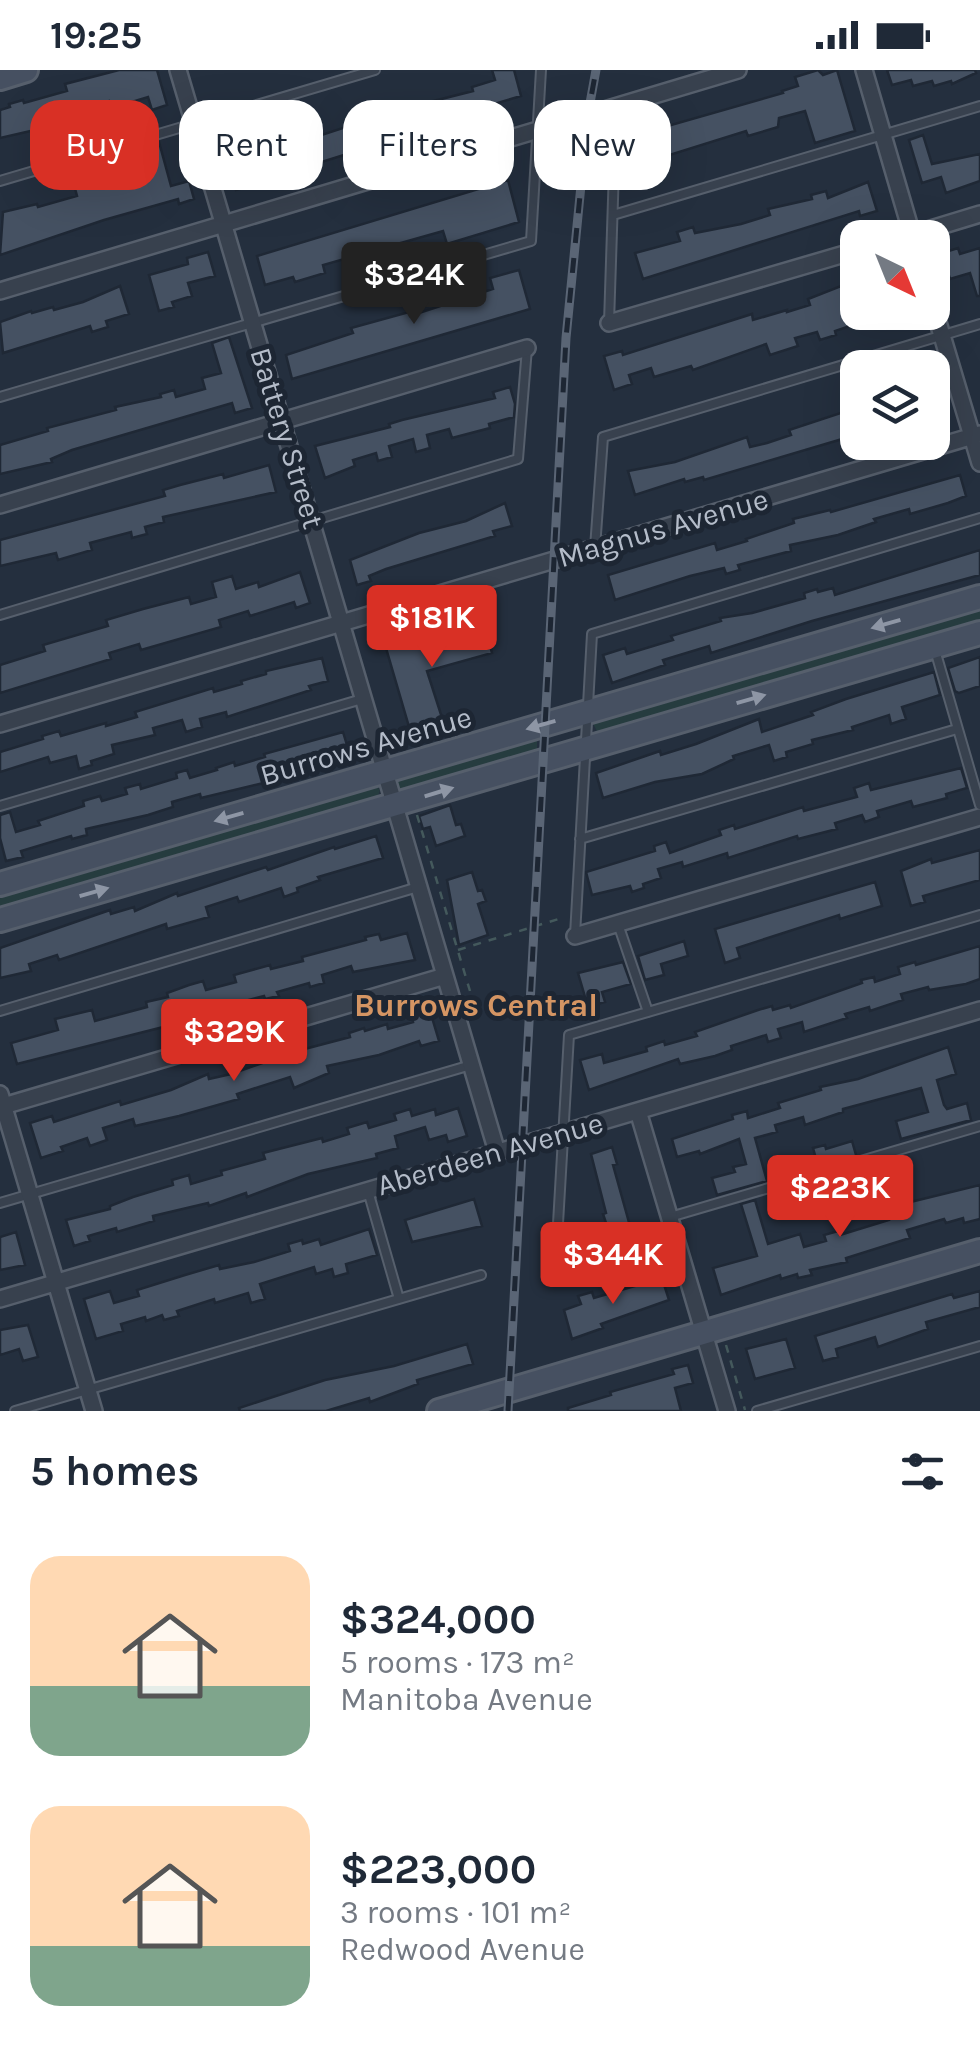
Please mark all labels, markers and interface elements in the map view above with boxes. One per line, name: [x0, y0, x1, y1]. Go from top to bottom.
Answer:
text: 19:25: [50, 13, 142, 58]
chip: Buy: [30, 100, 159, 190]
chip: Rent: [179, 100, 323, 190]
chip: Filters: [343, 100, 514, 190]
chip: New: [534, 100, 671, 190]
north arrow: [840, 220, 950, 330]
map controls: [840, 220, 950, 460]
pin: $324K: [344, 242, 484, 327]
text: $324K: [363, 256, 465, 293]
street label: Battery Street: [242, 343, 332, 533]
button: layers: [840, 350, 950, 460]
street label: Magnus Avenue: [554, 481, 772, 575]
pin: $181K: [362, 585, 502, 670]
text: $181K: [389, 599, 475, 636]
one-way arrow: [871, 617, 901, 632]
one-way arrow: [736, 691, 767, 706]
street label: Burrows Avenue: [256, 699, 476, 793]
one-way arrow: [525, 718, 556, 734]
one-way arrow: [425, 784, 455, 799]
one-way arrow: [213, 810, 244, 826]
one-way arrow: [79, 884, 109, 899]
district label: Burrows Central: [354, 987, 598, 1024]
pin: $329K: [164, 999, 304, 1084]
text: $329K: [183, 1013, 285, 1050]
street label: Aberdeen Avenue: [373, 1104, 607, 1204]
pin: $223K: [770, 1155, 910, 1240]
text: $223K: [789, 1169, 891, 1206]
pin: $344K: [543, 1222, 683, 1307]
text: $344K: [563, 1236, 663, 1273]
icon: filters: [895, 1444, 950, 1499]
text: 5 homes: [30, 1446, 199, 1496]
text: $324,000: [340, 1594, 536, 1644]
icon: home: [110, 1596, 230, 1716]
text: 5 rooms · 173 m²: [340, 1644, 575, 1681]
text: Manitoba Avenue: [340, 1681, 593, 1718]
text: $223,000: [340, 1844, 536, 1894]
icon: home: [110, 1846, 230, 1966]
text: 3 rooms · 101 m²: [340, 1894, 571, 1931]
text: Redwood Avenue: [340, 1931, 585, 1968]

